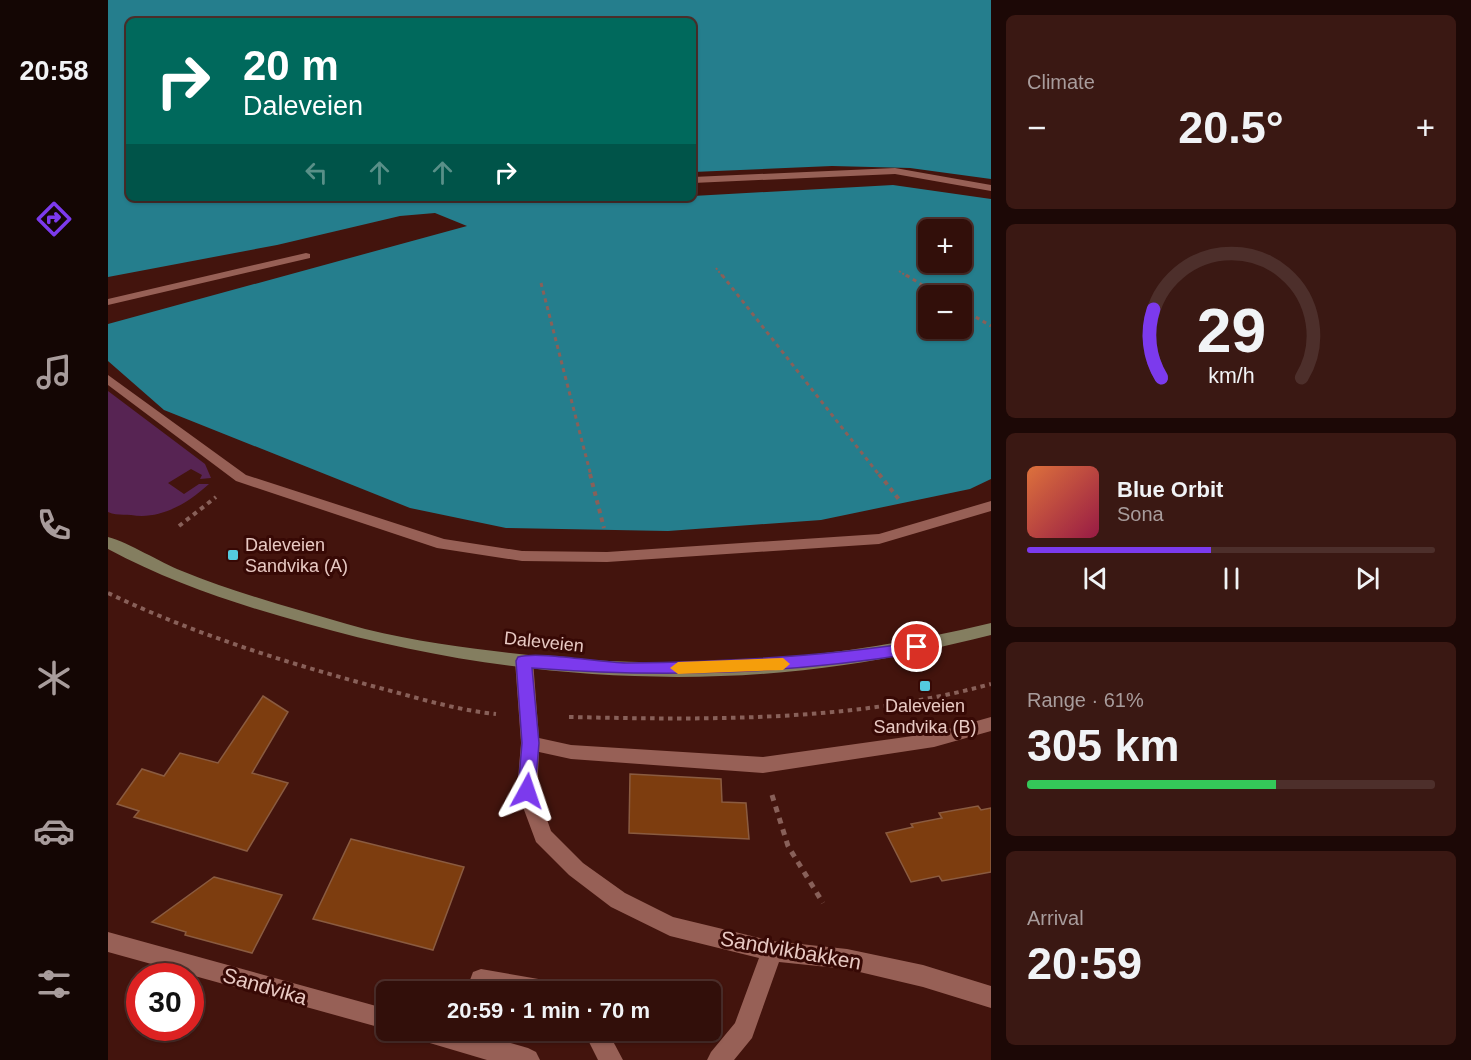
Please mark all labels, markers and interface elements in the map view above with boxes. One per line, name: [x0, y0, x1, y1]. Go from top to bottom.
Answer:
icon: right: [144, 42, 222, 120]
text: 20 m: [243, 42, 339, 89]
text: 20:58: [19, 56, 89, 86]
text: Climate: [1027, 71, 1095, 93]
text: Daleveien: [243, 91, 363, 121]
text: 20.5°: [1178, 102, 1284, 153]
text: −: [1027, 109, 1046, 146]
text: +: [1416, 109, 1435, 146]
icon: left: [300, 156, 333, 189]
icon: ahead: [363, 156, 396, 189]
icon: ahead: [426, 156, 459, 189]
icon: right: [489, 156, 522, 189]
icon: directions: [33, 198, 75, 240]
map controls: [918, 219, 972, 339]
button: +: [918, 219, 972, 273]
button: −: [918, 285, 972, 339]
text: 29: [1196, 296, 1266, 365]
icon: music: [33, 351, 75, 393]
text: km/h: [1208, 364, 1254, 388]
text: Blue Orbit: [1117, 477, 1223, 502]
text: Sona: [1117, 503, 1164, 525]
icon: phone: [33, 504, 75, 546]
place label: Daleveien Sandvika (A): [245, 535, 348, 576]
marker: Daleveien Sandvika (A): [226, 548, 240, 562]
icon: previous: [1079, 562, 1112, 595]
icon: pause: [1215, 562, 1248, 595]
icon: next: [1351, 562, 1384, 595]
pin: [891, 621, 942, 672]
street label: Daleveien: [503, 628, 585, 656]
icon: arrive: [900, 630, 933, 663]
icon: climate: [33, 657, 75, 699]
marker: Daleveien Sandvika (B): [918, 679, 932, 693]
text: Range · 61%: [1027, 689, 1144, 711]
place label: Daleveien Sandvika (B): [873, 696, 977, 737]
text: 305 km: [1027, 720, 1180, 771]
position arrow: [495, 759, 559, 823]
icon: car: [33, 810, 75, 852]
text: Arrival: [1027, 907, 1084, 929]
street label: Sandvikbakken: [719, 926, 863, 974]
text: 20:59: [1027, 938, 1142, 989]
icon: filters: [33, 963, 75, 1005]
speed limit sign: 30: [126, 963, 204, 1041]
street label: Sandvika: [220, 963, 310, 1009]
text: 20:59 · 1 min · 70 m: [447, 998, 650, 1023]

